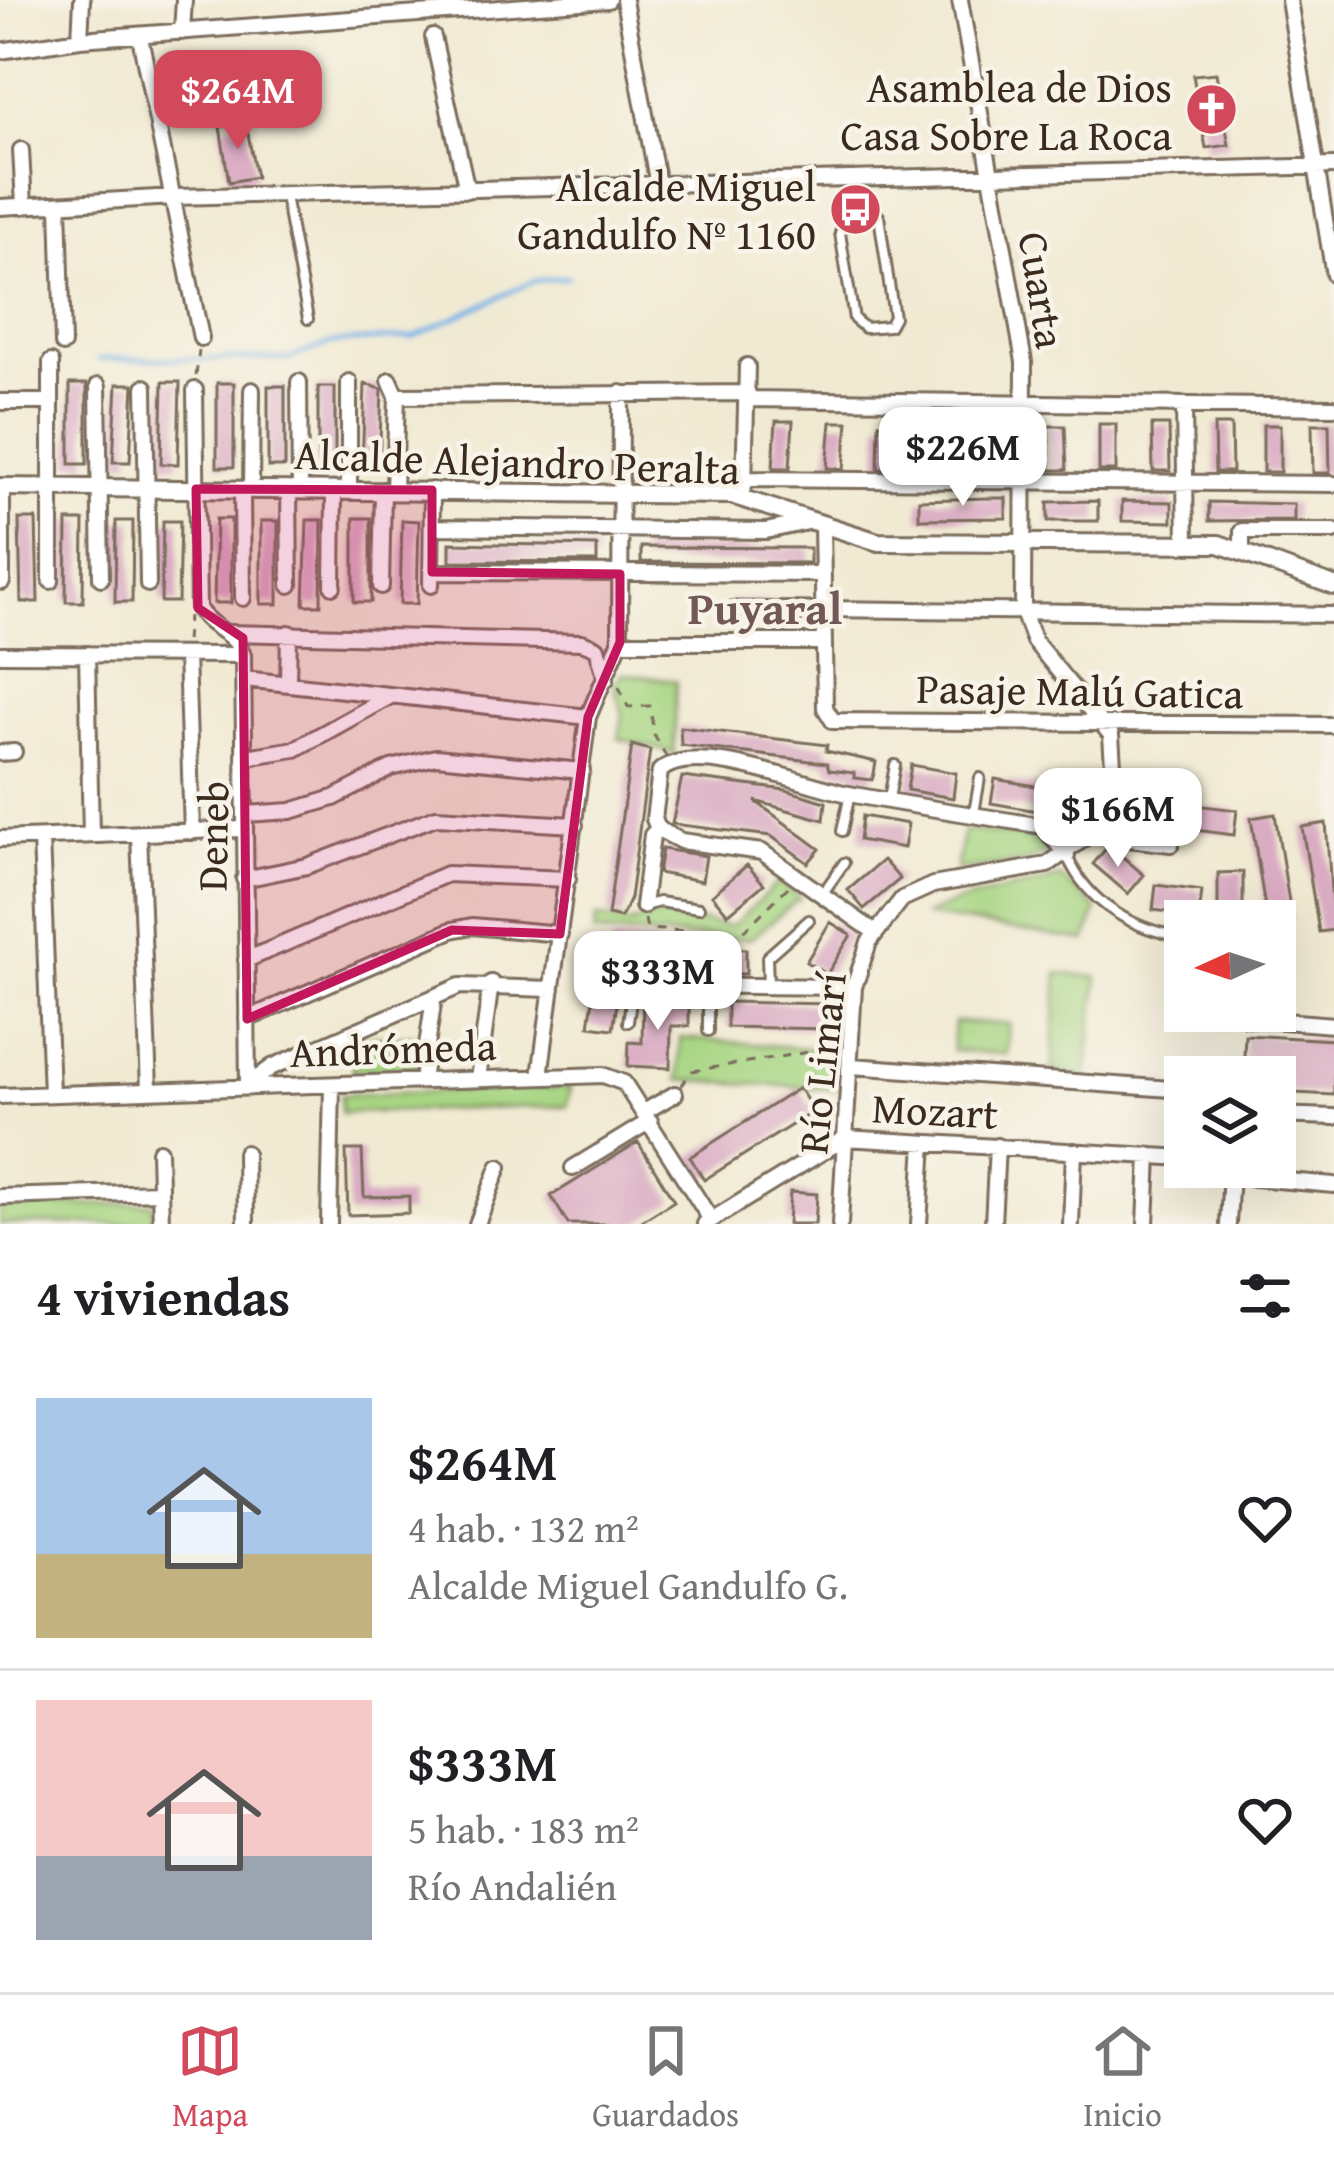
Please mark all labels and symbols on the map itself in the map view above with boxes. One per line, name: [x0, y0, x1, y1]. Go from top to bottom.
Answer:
pin: $264M: [154, 50, 322, 152]
place label: Asamblea de Dios Casa Sobre La Roca: [841, 56, 1172, 165]
church icon: Asamblea de Dios Casa Sobre La Roca: [1183, 82, 1239, 138]
place label: Alcalde Miguel Gandulfo Nº 1160: [517, 155, 816, 264]
bus stop icon: Alcalde Miguel Gandulfo Nº 1160: [827, 181, 883, 237]
street label: Cuarta: [1004, 227, 1082, 353]
pin: $226M: [879, 407, 1047, 509]
street label: Alcalde Alejandro Peralta: [293, 423, 741, 499]
district label: Puyaral: [688, 575, 842, 640]
street label: Pasaje Malú Gatica: [916, 657, 1244, 723]
pin: $166M: [1034, 768, 1202, 870]
street label: Deneb: [181, 780, 243, 892]
north arrow: [1164, 900, 1296, 1032]
pin: $333M: [574, 931, 742, 1033]
street label: Río Limarí: [781, 968, 861, 1157]
street label: Andrómeda: [289, 1014, 497, 1082]
street label: Mozart: [870, 1076, 1000, 1144]

